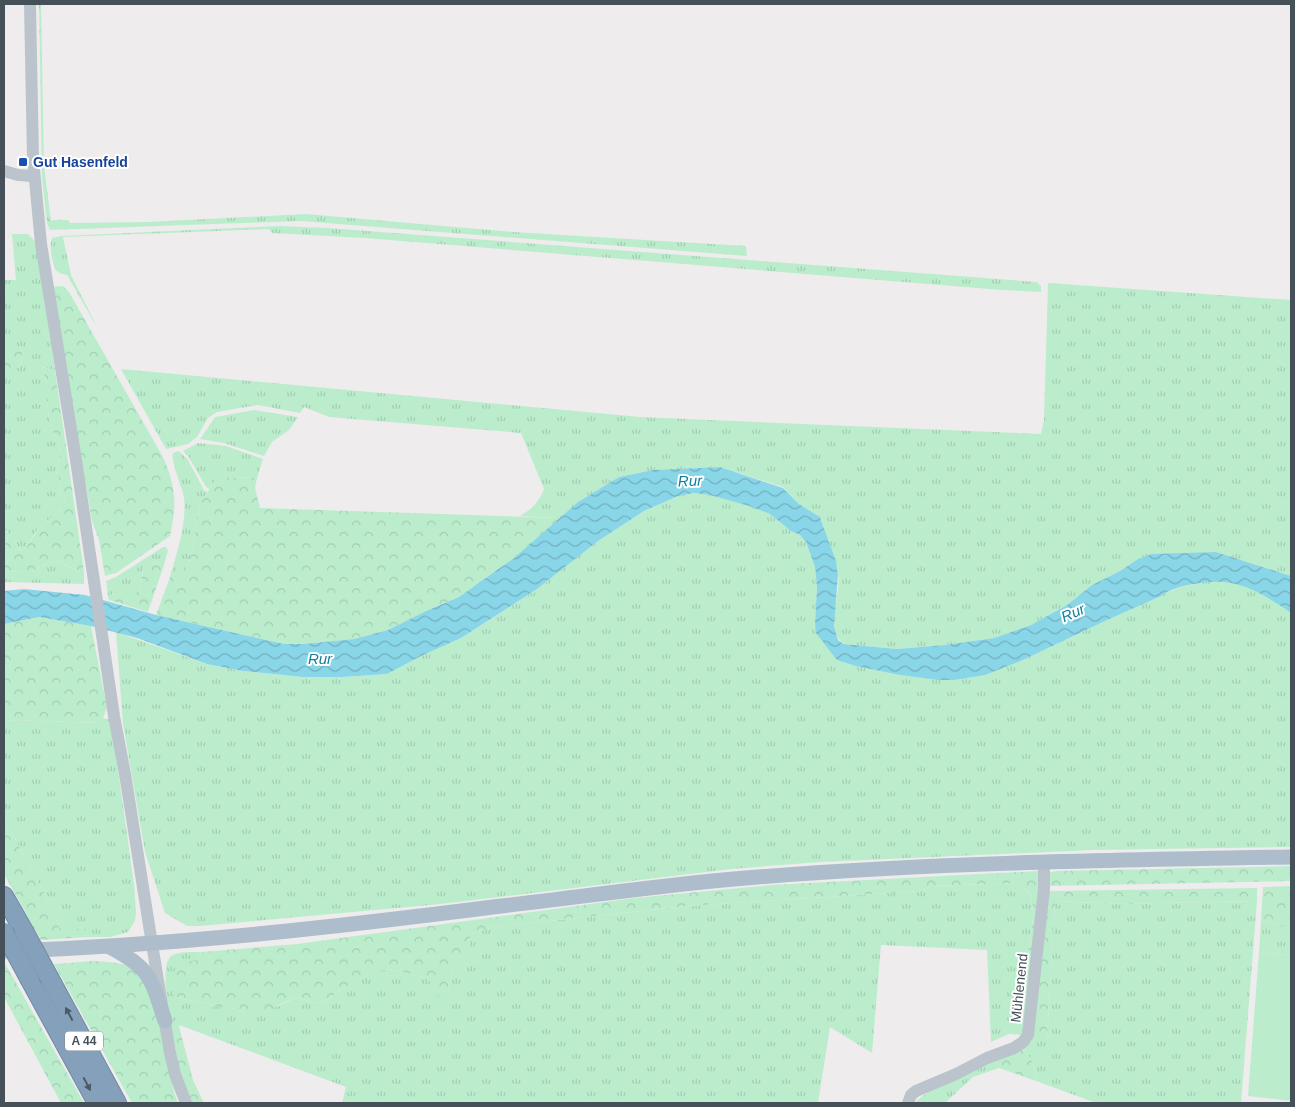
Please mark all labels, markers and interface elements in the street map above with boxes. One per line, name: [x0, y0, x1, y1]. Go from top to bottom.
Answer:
place label: Gut Hasenfeld: [33, 154, 128, 170]
marker: Gut Hasenfeld: [17, 156, 29, 168]
water label: Rur: [678, 472, 703, 489]
water label: Rur: [1058, 599, 1088, 625]
water label: Rur: [308, 650, 333, 667]
street label: Mühlenend: [1007, 953, 1031, 1023]
one-way arrow: [65, 1007, 73, 1022]
road number: A 44: [65, 1032, 103, 1050]
one-way arrow: [82, 1078, 91, 1091]

